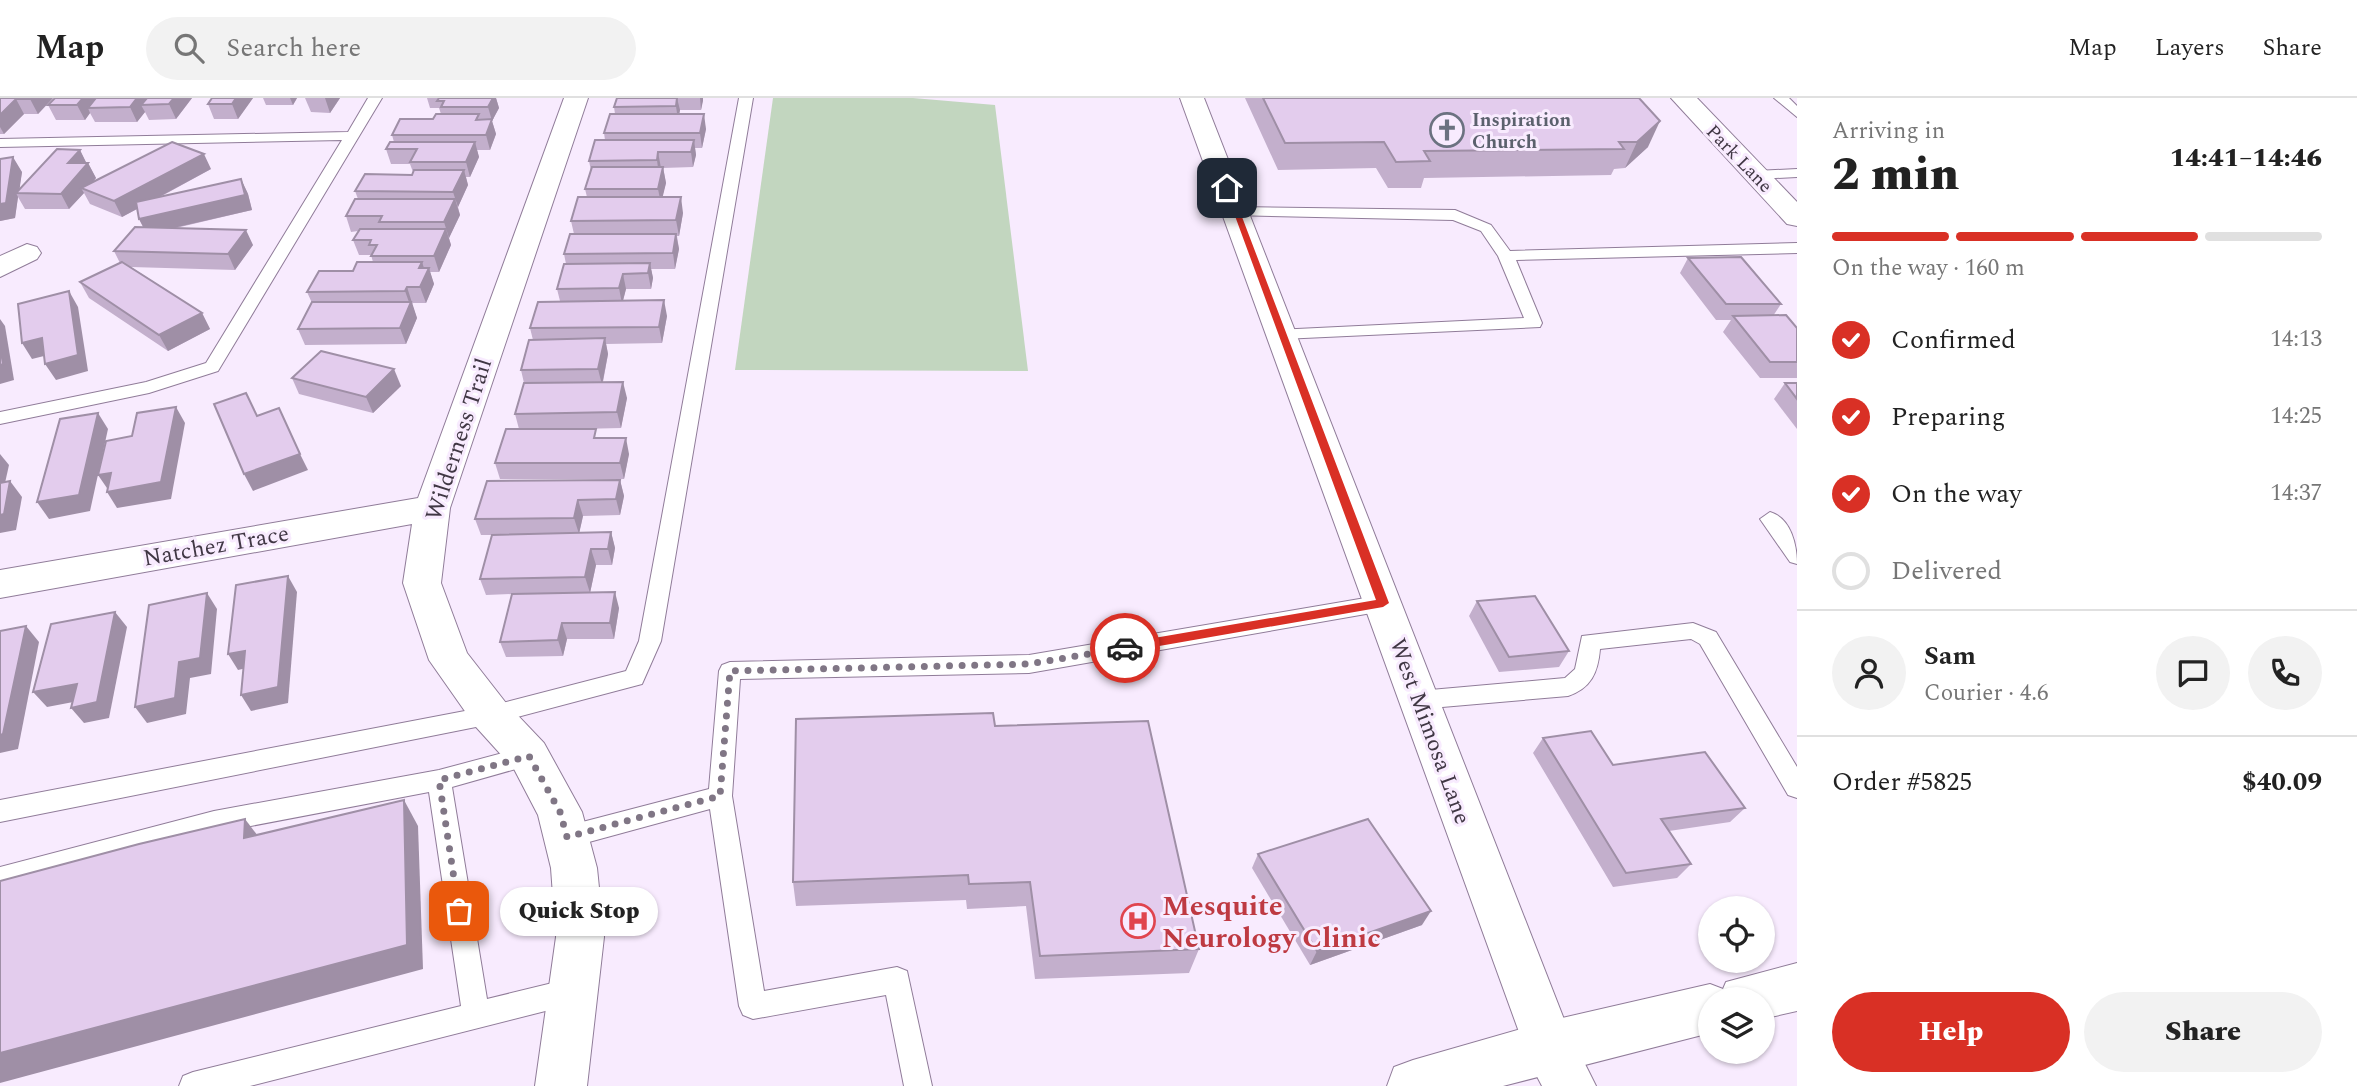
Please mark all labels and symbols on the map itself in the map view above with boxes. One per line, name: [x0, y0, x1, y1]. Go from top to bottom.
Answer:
place label: Inspiration Church: [1472, 106, 1571, 157]
church icon: Inspiration Church: [1428, 111, 1466, 149]
street label: Park Lane: [1699, 118, 1779, 200]
pin: [1197, 158, 1257, 218]
street label: Wilderness Trail: [417, 354, 502, 525]
street label: Natchez Trace: [141, 516, 292, 577]
courier: [1090, 613, 1160, 683]
street label: West Mimosa Lane: [1380, 634, 1479, 829]
pin: [429, 881, 489, 941]
place label: Mesquite Neurology Clinic: [1162, 885, 1381, 960]
callout: Quick Stop: [501, 886, 658, 936]
hospital icon: Mesquite Neurology Clinic: [1119, 902, 1157, 940]

